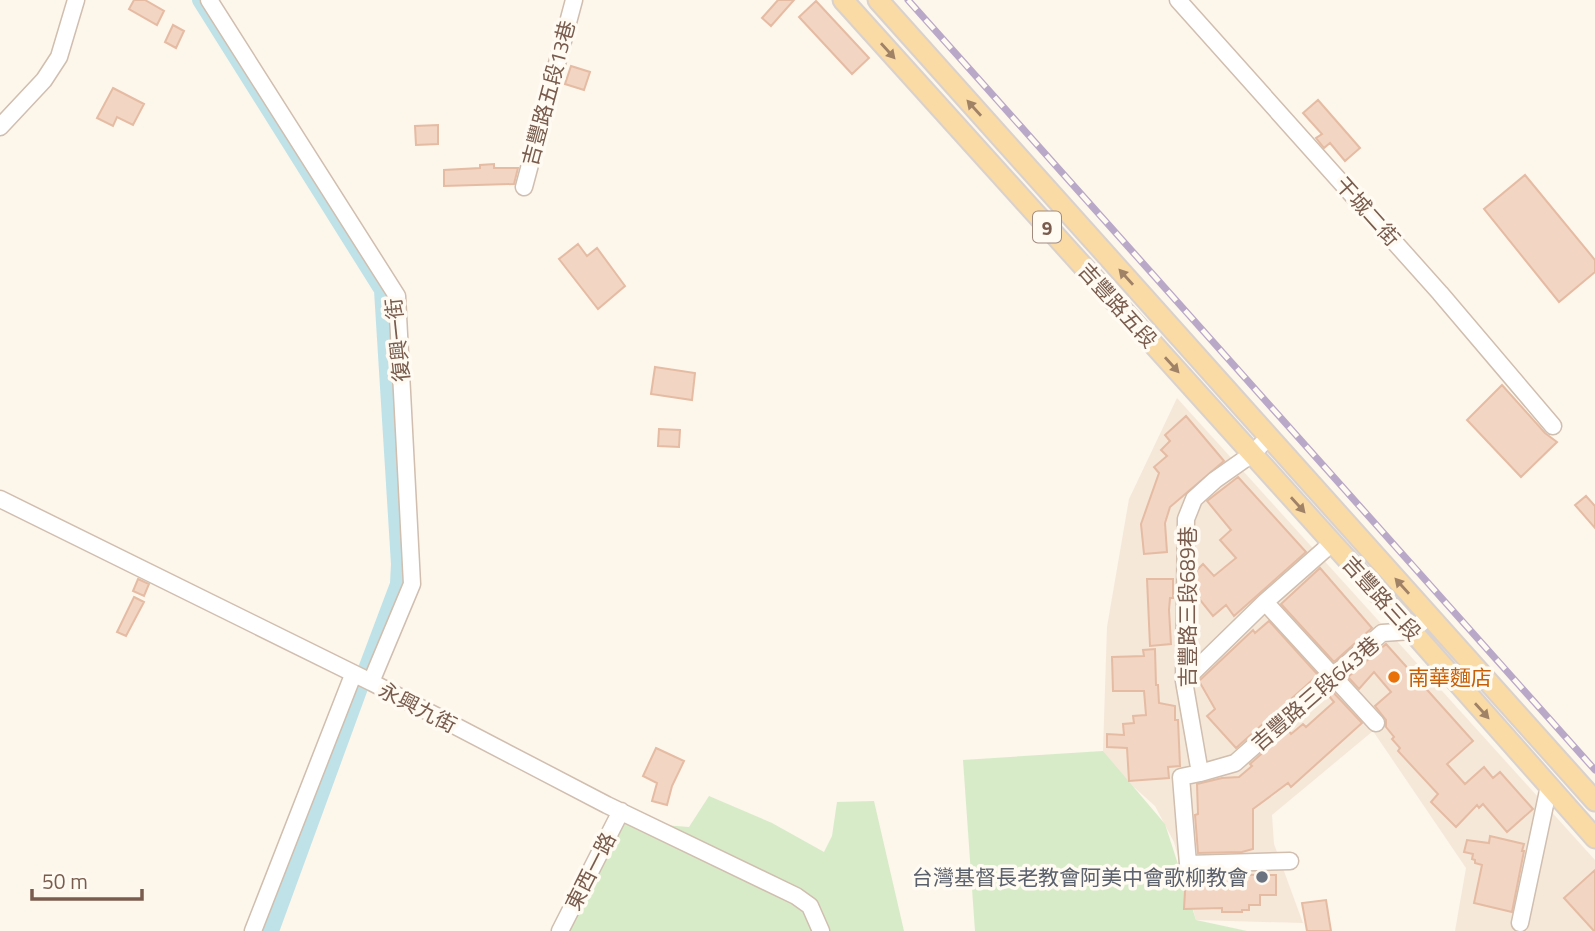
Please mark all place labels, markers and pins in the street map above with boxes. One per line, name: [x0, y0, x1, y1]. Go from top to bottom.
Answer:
place label: 南華麵店: [1408, 661, 1492, 693]
marker: 南華麵店: [1386, 669, 1402, 685]
place label: 台灣基督長老教會阿美中會歌柳教會: [912, 861, 1248, 893]
marker: 台灣基督長老教會阿美中會歌柳教會: [1254, 869, 1270, 885]

